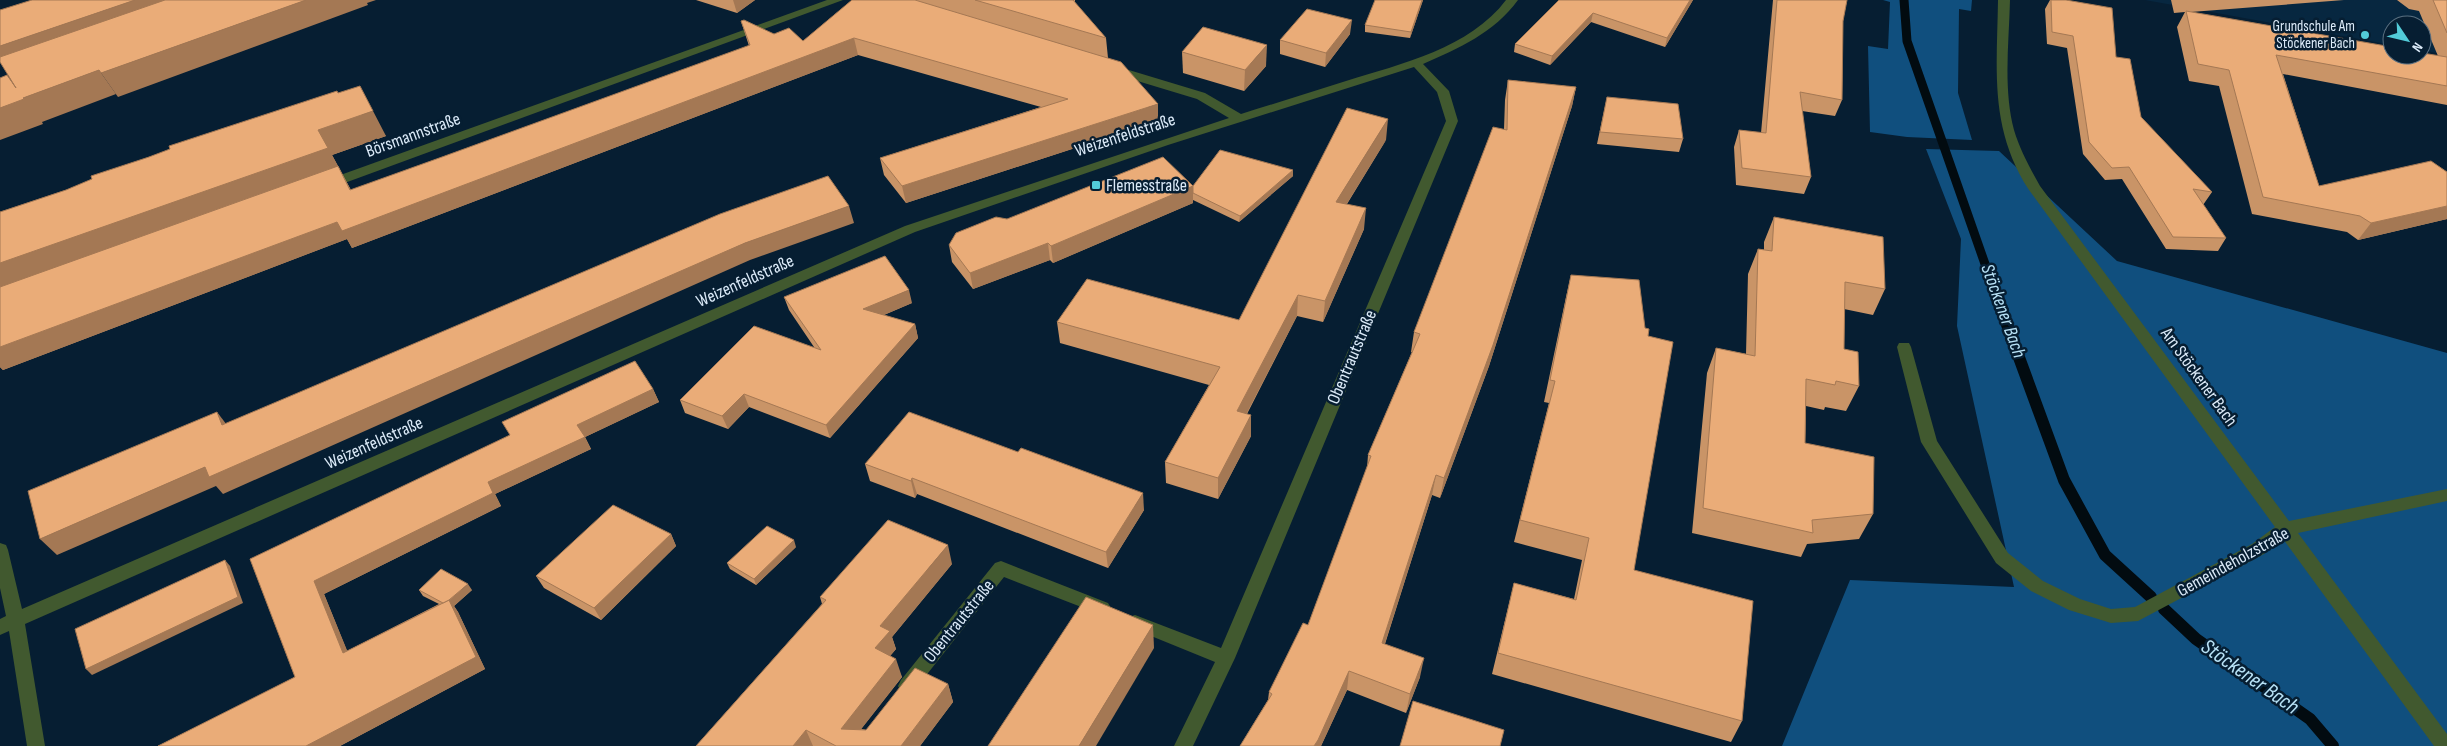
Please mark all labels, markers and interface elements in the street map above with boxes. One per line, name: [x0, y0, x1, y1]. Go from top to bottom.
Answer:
north arrow: [2382, 15, 2432, 65]
place label: Grundschule Am Stöckener Bach: [2273, 17, 2355, 53]
marker: Grundschule Am Stöckener Bach: [2359, 29, 2371, 41]
text: N: [2408, 39, 2426, 55]
street label: Börsmannstraße: [363, 108, 463, 162]
street label: Weizenfeldstraße: [1072, 109, 1178, 161]
place label: Flemesstraße: [1106, 175, 1187, 196]
marker: Flemesstraße: [1090, 179, 1102, 191]
street label: Weizenfeldstraße: [693, 250, 797, 312]
water label: Stöckener Bach: [1975, 261, 2031, 361]
street label: Obentrautstraße: [1323, 307, 1381, 407]
street label: Am Stöckener Bach: [2156, 323, 2242, 430]
street label: Weizenfeldstraße: [322, 412, 426, 474]
street label: Gemeindeholzstraße: [2174, 523, 2292, 601]
street label: Obentrautstraße: [919, 575, 999, 667]
water label: Stöckener Bach: [2196, 633, 2304, 721]

